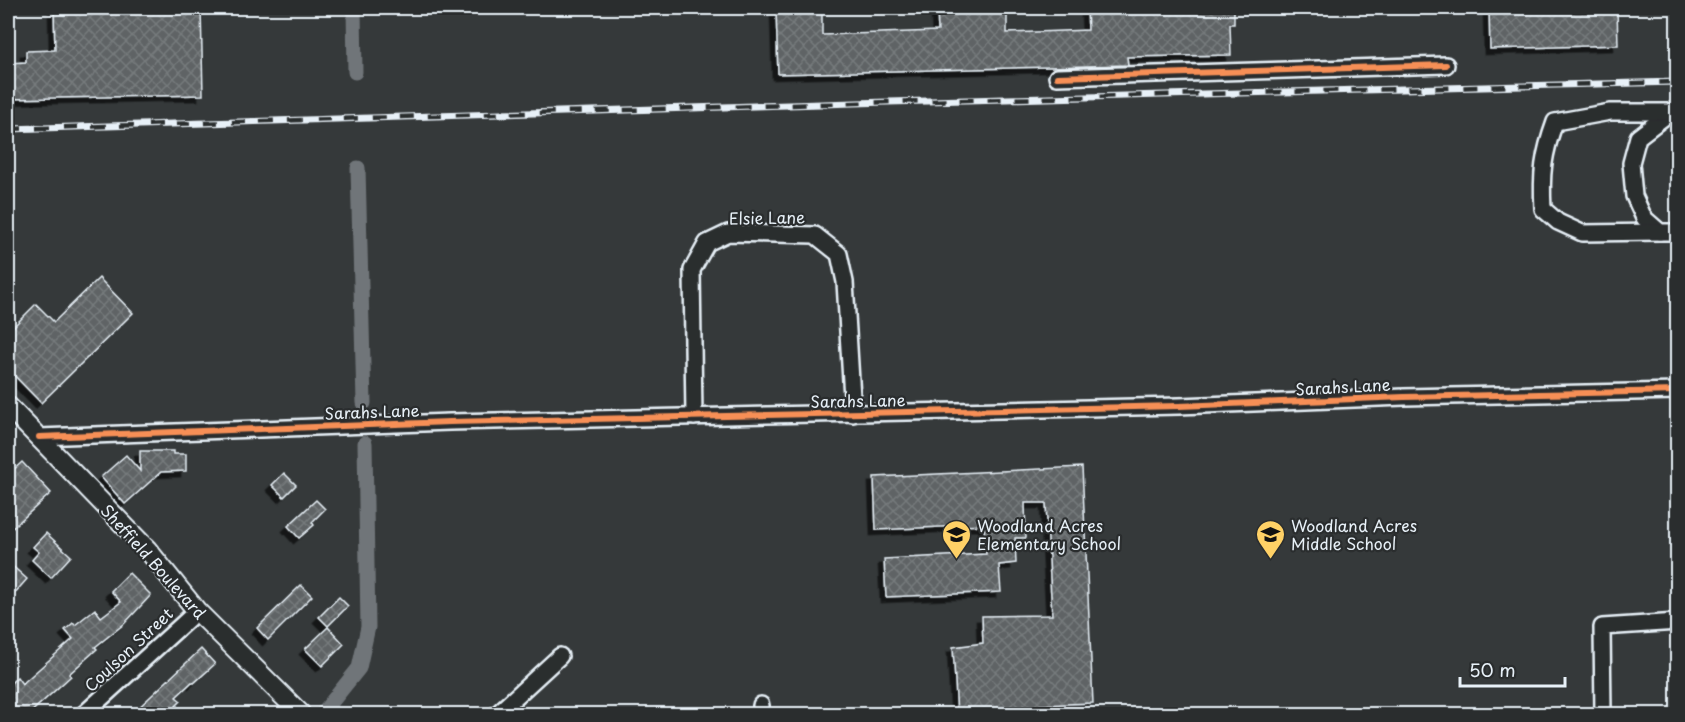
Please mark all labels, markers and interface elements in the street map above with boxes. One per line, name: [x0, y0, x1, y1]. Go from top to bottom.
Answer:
street label: Elsie Lane: [729, 204, 805, 230]
street label: Sarahs Lane: [1295, 372, 1391, 400]
street label: Sarahs Lane: [810, 387, 906, 413]
street label: Sarahs Lane: [324, 397, 420, 425]
street label: Sheffield Boulevard: [96, 498, 212, 624]
place label: Woodland Acres Elementary School: [977, 513, 1121, 555]
place label: Woodland Acres Middle School: [1291, 513, 1417, 555]
school or university icon: Woodland Acres Elementary School: [940, 518, 972, 560]
school or university icon: Woodland Acres Middle School: [1254, 518, 1286, 560]
street label: Coulson Street: [78, 601, 178, 697]
scale bar: [1460, 650, 1565, 688]
text: 50 m: [1469, 656, 1516, 683]

